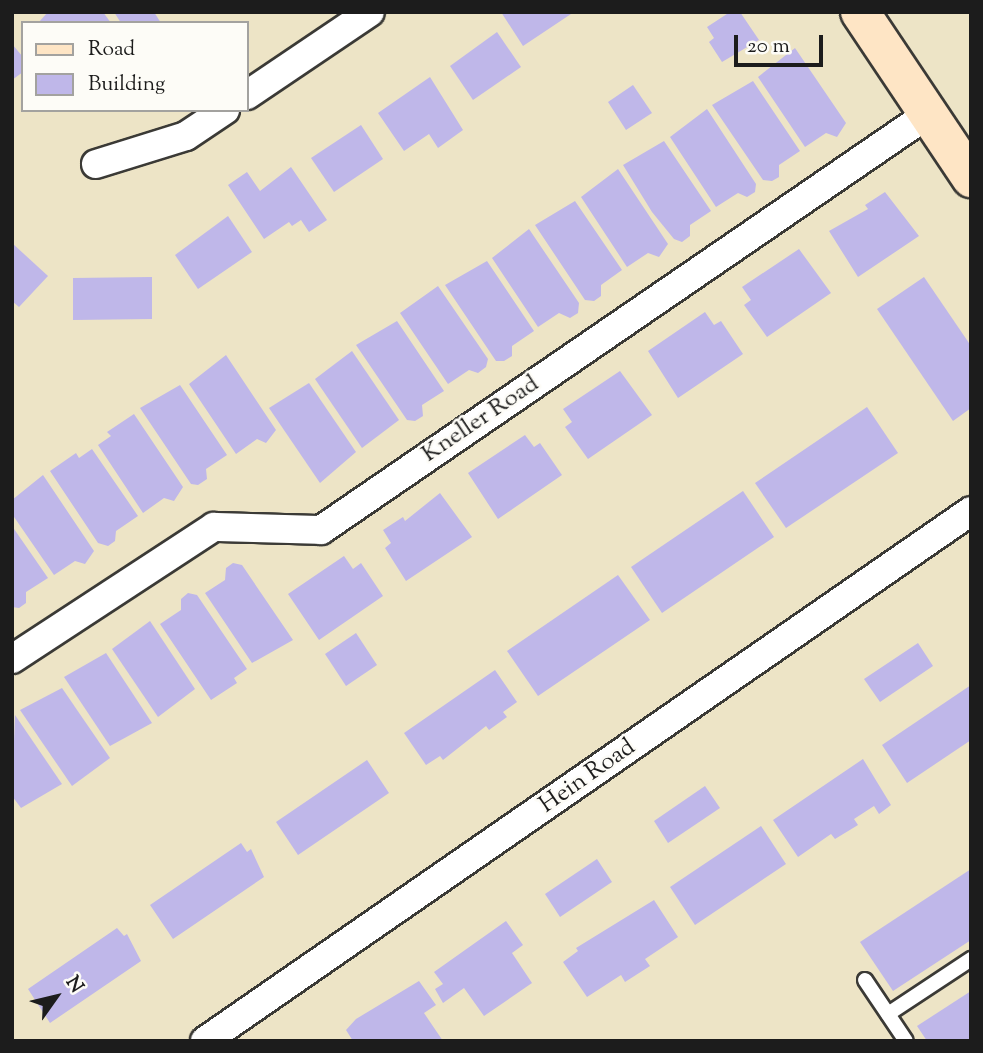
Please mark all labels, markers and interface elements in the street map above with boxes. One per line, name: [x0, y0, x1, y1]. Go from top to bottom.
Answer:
legend: [21, 21, 248, 112]
scale bar: [738, 21, 827, 65]
text: 20 m: [747, 32, 790, 62]
text: Road: [88, 35, 135, 65]
text: Building: [88, 70, 165, 100]
street label: Kneller Road: [417, 370, 545, 470]
street label: Hein Road: [535, 734, 641, 820]
north arrow: [21, 962, 91, 1032]
text: N: [58, 971, 89, 999]

